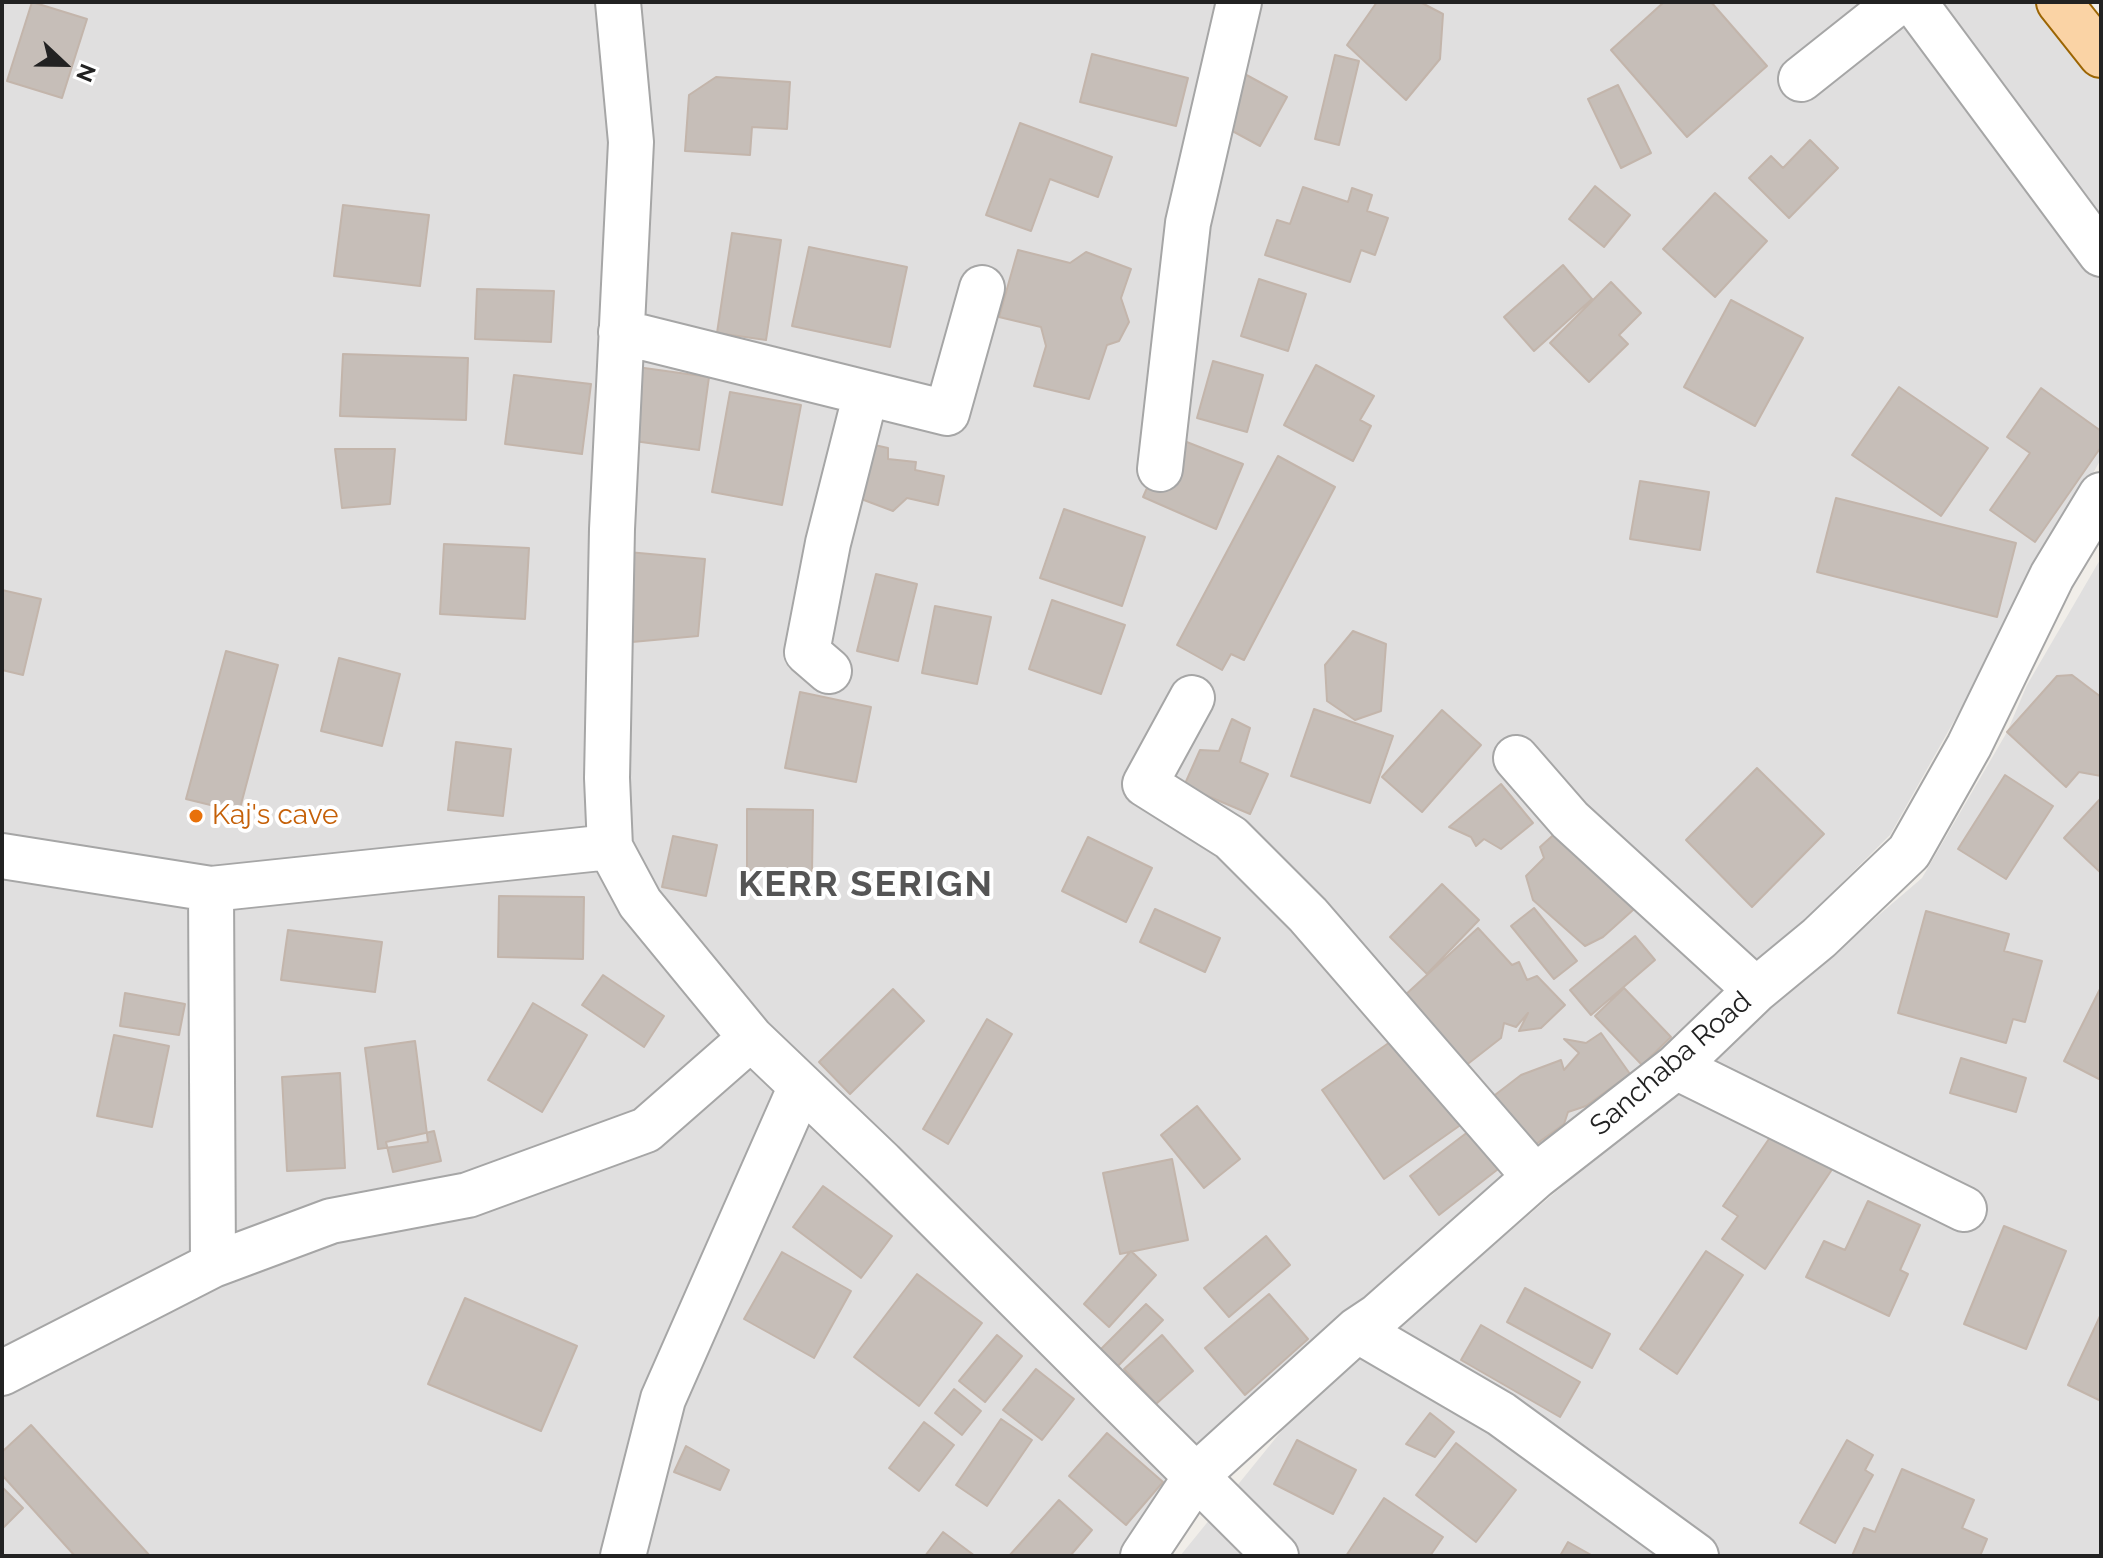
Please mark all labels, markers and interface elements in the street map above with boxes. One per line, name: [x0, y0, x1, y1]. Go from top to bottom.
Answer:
north arrow: [24, 24, 104, 104]
text: N: [71, 60, 101, 86]
place label: Kaj's cave: [212, 799, 339, 833]
marker: Kaj's cave: [187, 807, 205, 825]
district label: KERR SERIGN: [738, 863, 994, 907]
street label: Sanchaba Road: [1584, 985, 1758, 1143]

